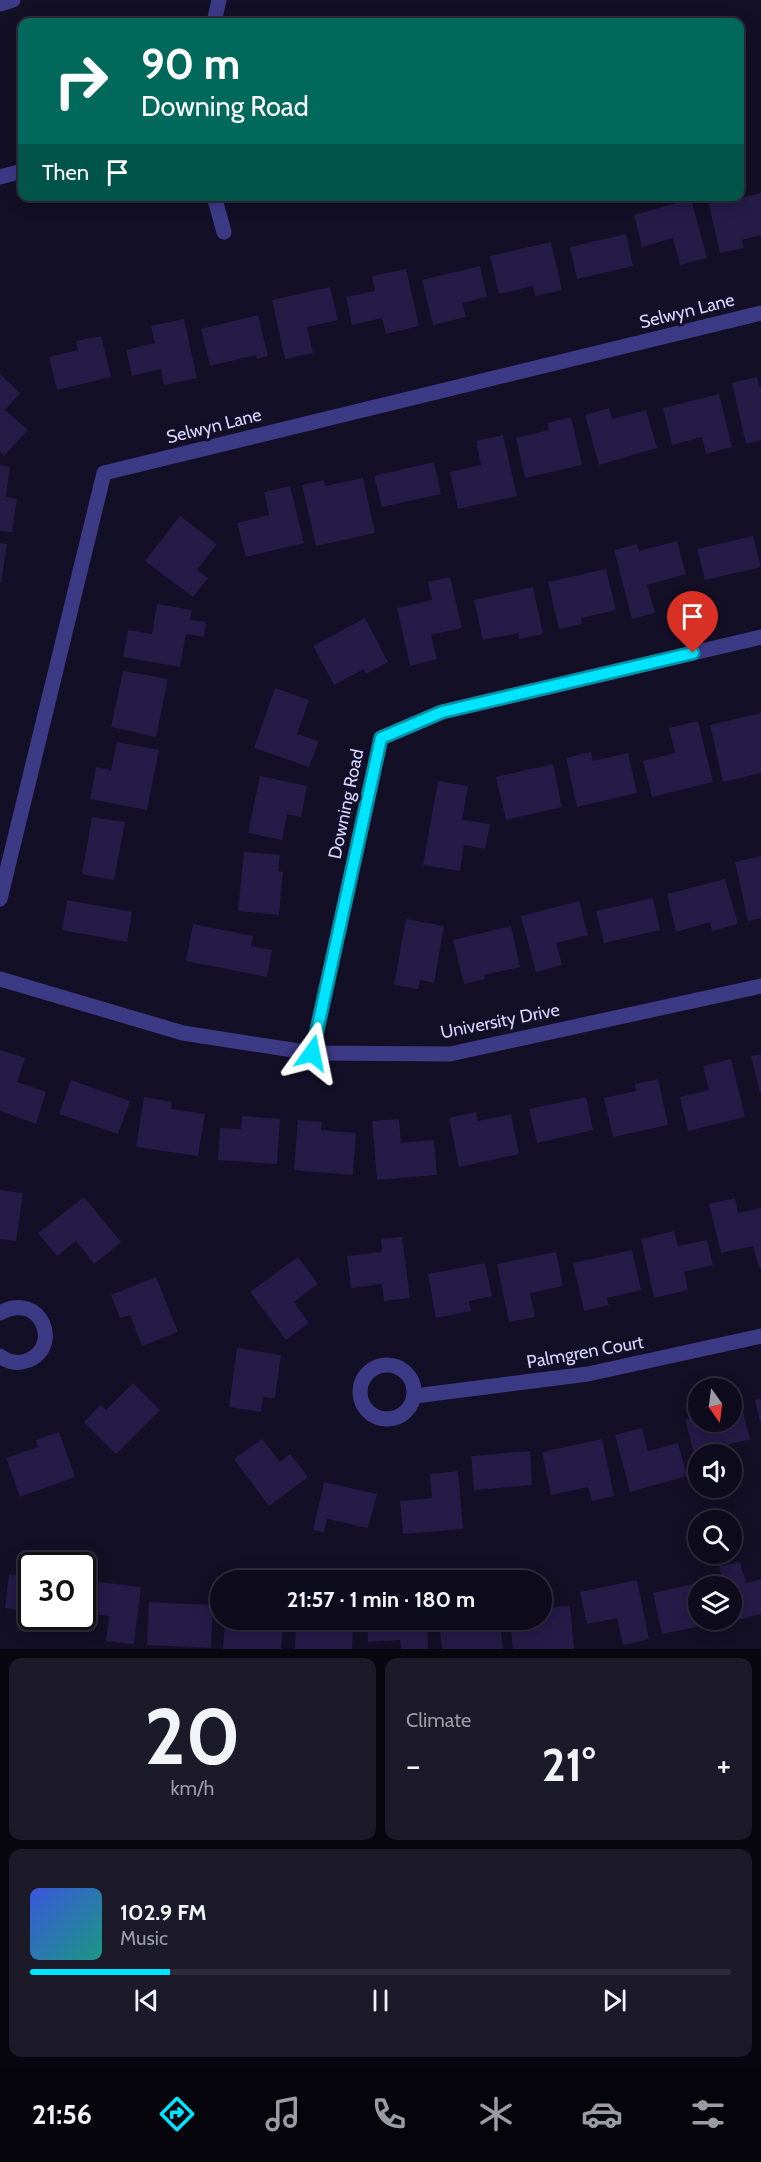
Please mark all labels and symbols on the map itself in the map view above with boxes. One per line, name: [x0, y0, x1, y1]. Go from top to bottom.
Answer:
street label: Selwyn Lane: [637, 289, 737, 333]
street label: Selwyn Lane: [164, 404, 264, 448]
pin: [667, 591, 718, 653]
street label: Downing Road: [324, 747, 368, 861]
street label: University Drive: [438, 999, 562, 1043]
position arrow: [280, 1021, 344, 1085]
street label: Palmgren Court: [525, 1331, 645, 1373]
north arrow: [688, 1378, 742, 1432]
speed limit sign: 30: [18, 1552, 96, 1630]

